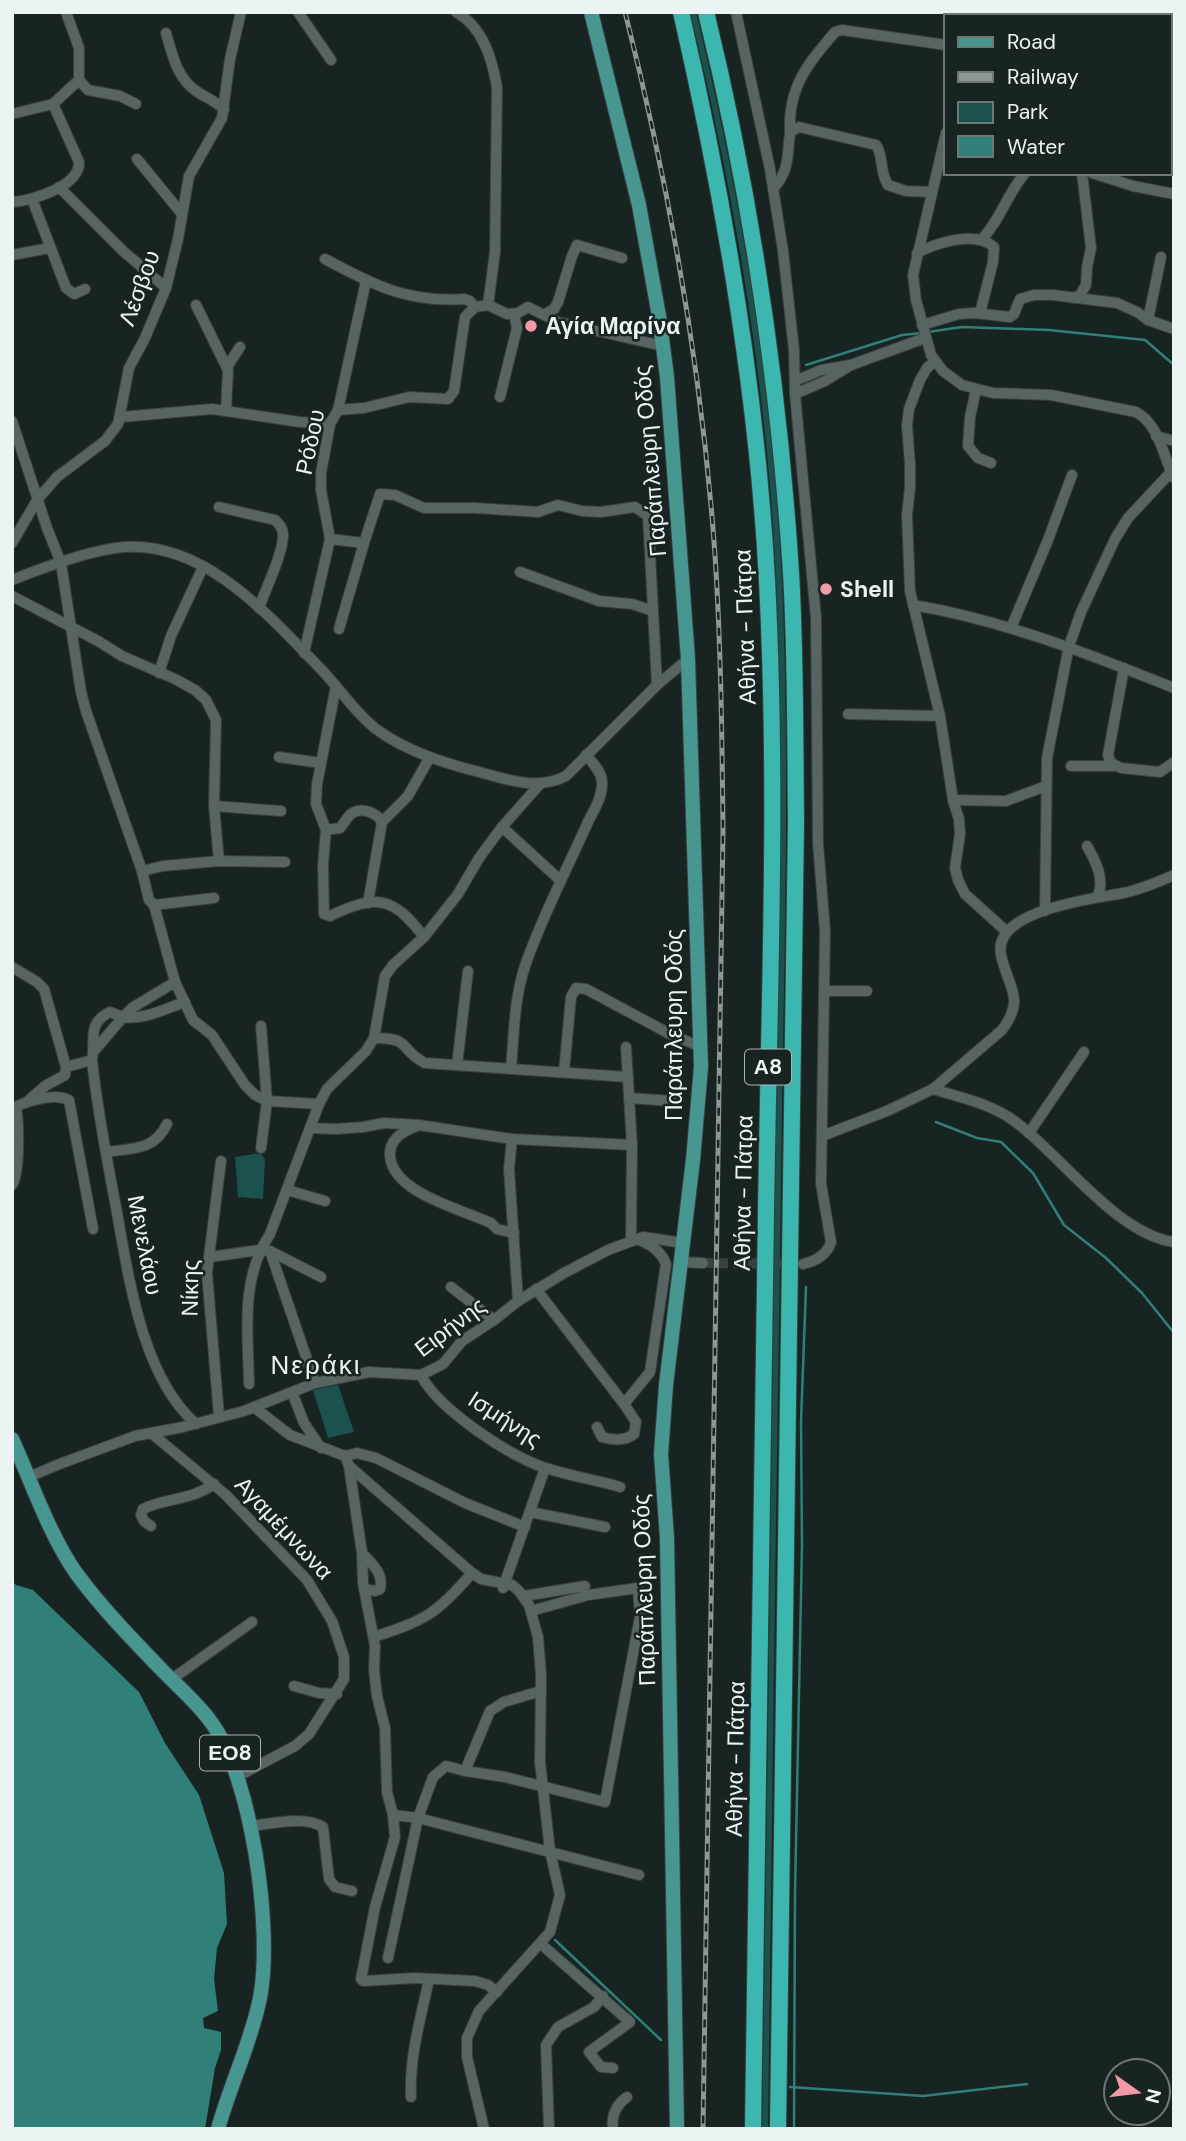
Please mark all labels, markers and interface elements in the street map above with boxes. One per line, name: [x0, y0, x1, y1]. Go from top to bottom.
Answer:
legend: [944, 14, 1172, 175]
text: Road: [1007, 28, 1056, 56]
text: Railway: [1007, 63, 1079, 91]
text: Park: [1007, 98, 1049, 126]
text: Water: [1007, 133, 1065, 161]
street label: Λέσβου: [111, 246, 167, 330]
place label: Αγία Μαρίνα: [545, 311, 680, 341]
marker: Αγία Μαρίνα: [523, 318, 539, 334]
street label: Παράπλευρη Οδός: [627, 364, 673, 558]
street label: Ρόδου: [288, 406, 332, 478]
street label: Αθήνα - Πάτρα: [727, 549, 763, 705]
place label: Shell: [840, 574, 894, 604]
marker: Shell: [818, 581, 834, 597]
street label: Παράπλευρη Οδός: [659, 929, 689, 1121]
road number: Α8: [745, 1050, 791, 1084]
street label: Αθήνα - Πάτρα: [727, 1115, 759, 1271]
street label: Μενελάου: [121, 1193, 169, 1297]
street label: Νίκης: [175, 1259, 205, 1317]
street label: Ειρήνης: [408, 1290, 492, 1364]
district label: Νεράκι: [271, 1348, 361, 1382]
street label: Ισμήνης: [462, 1384, 548, 1454]
street label: Αγαμέμνωνα: [228, 1470, 340, 1586]
street label: Παράπλευρη Οδός: [626, 1494, 662, 1686]
street label: Αθήνα - Πάτρα: [719, 1681, 751, 1837]
road number: ΕΟ8: [200, 1736, 260, 1770]
north arrow: [1102, 2057, 1172, 2127]
text: N: [1139, 2086, 1167, 2106]

